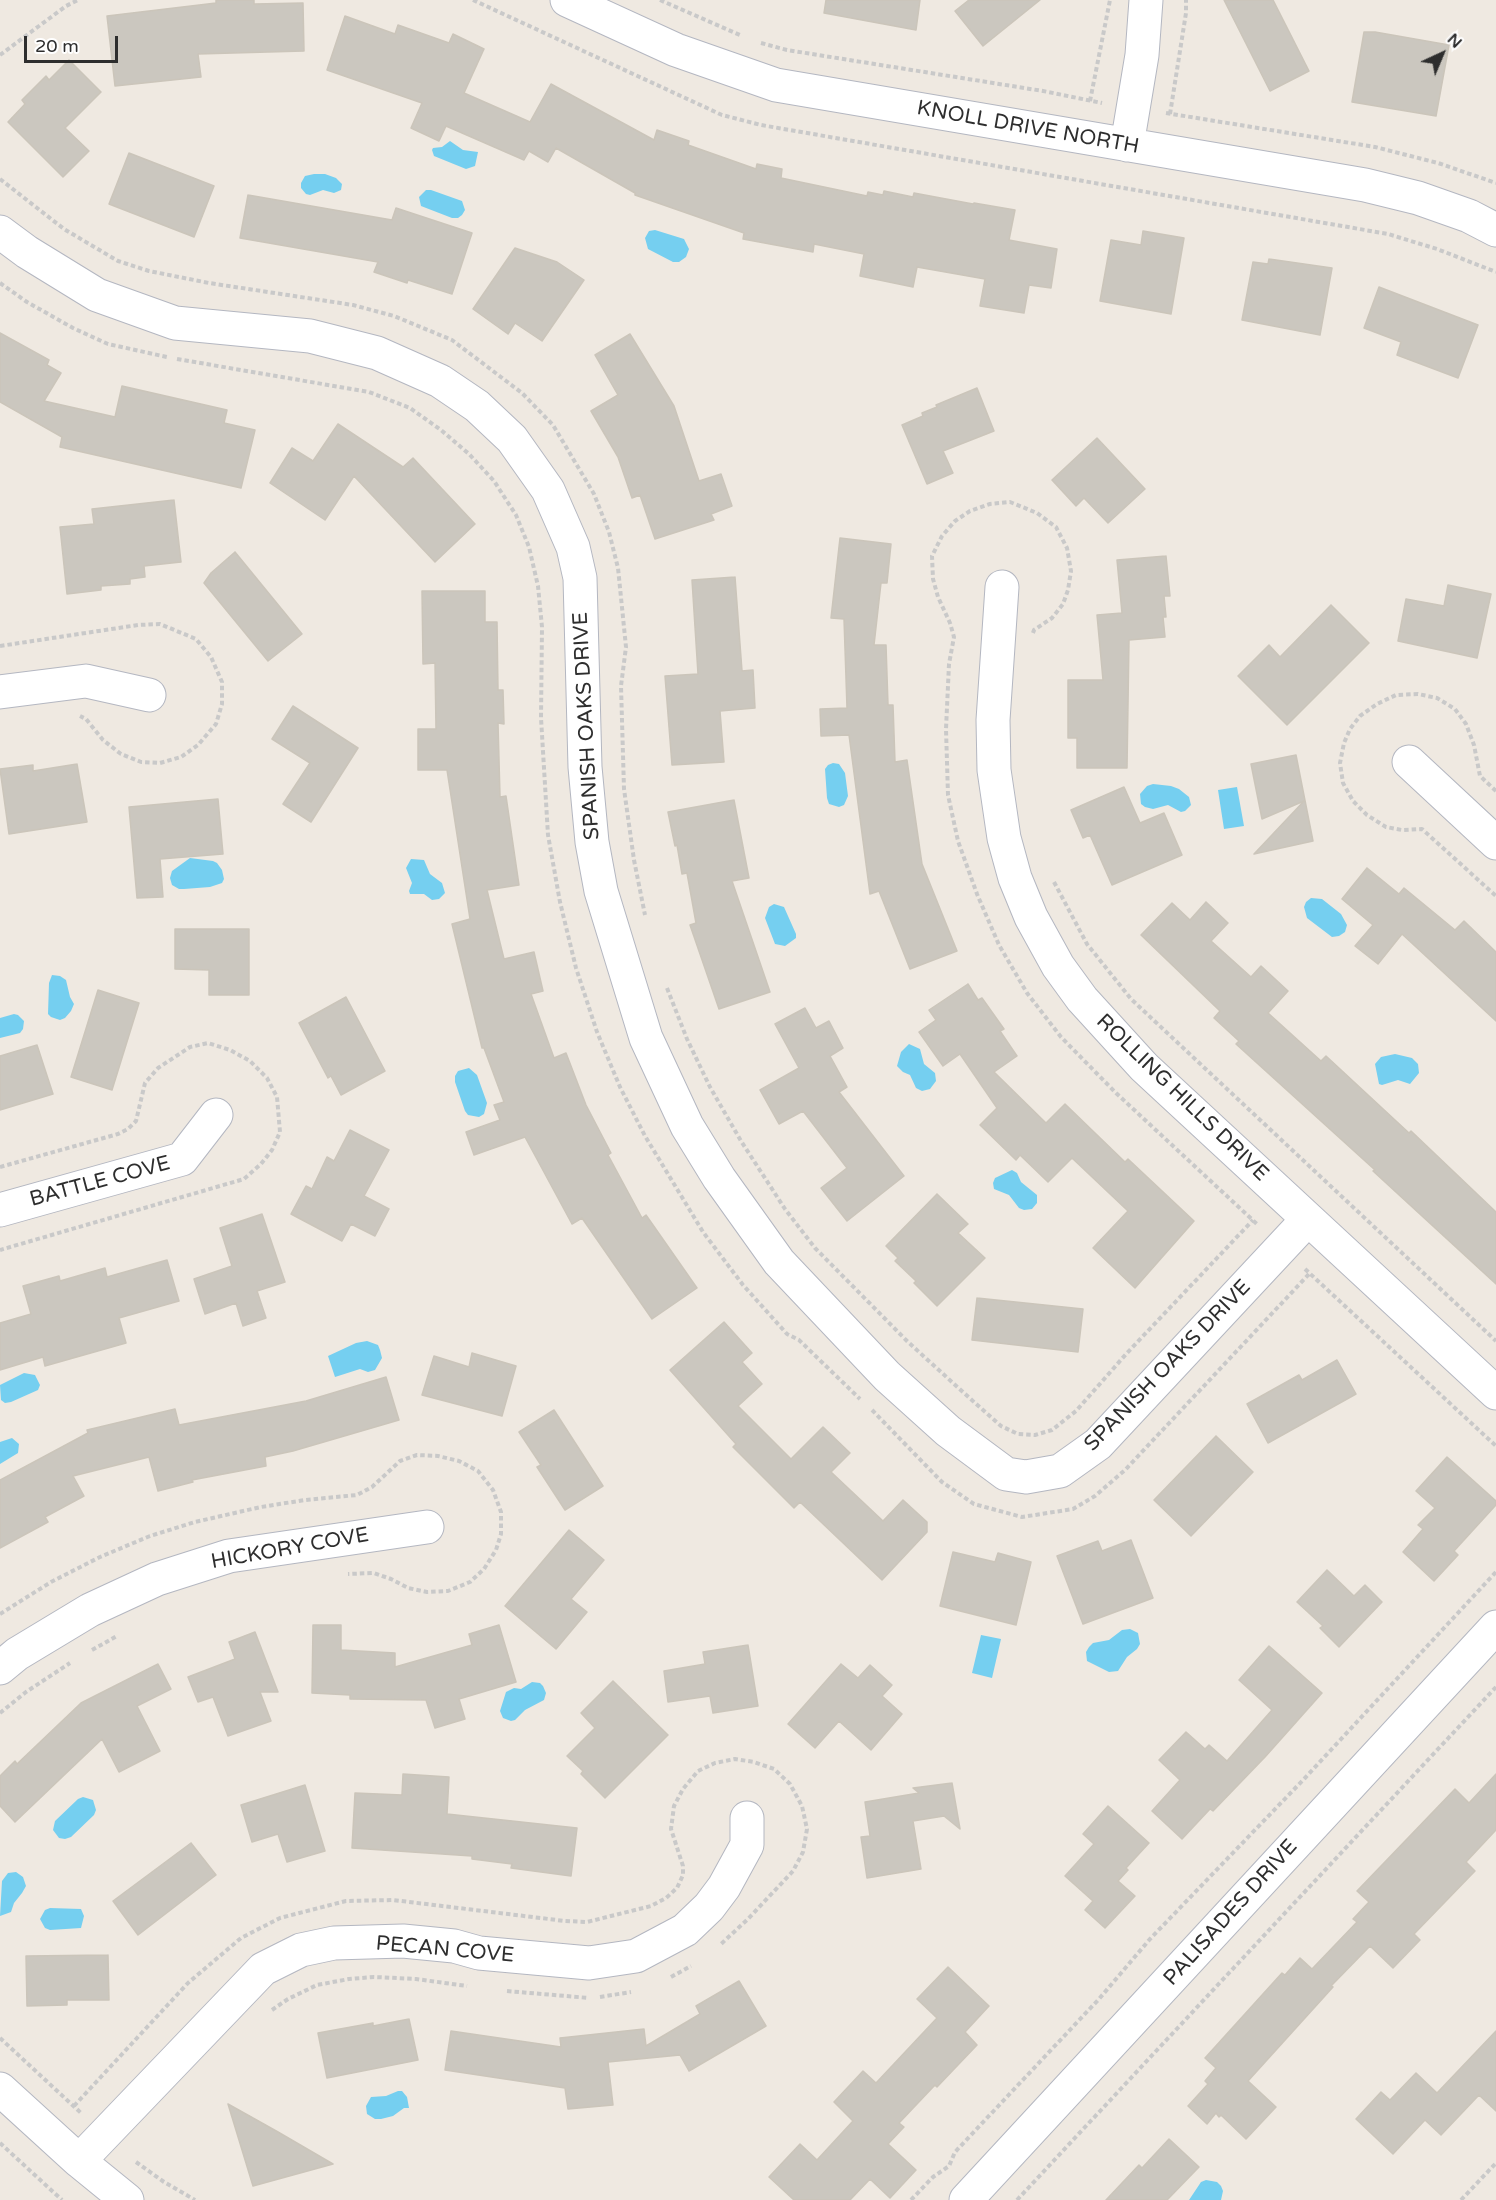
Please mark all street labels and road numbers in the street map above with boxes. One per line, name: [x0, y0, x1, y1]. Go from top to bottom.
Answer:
street label: KNOLL DRIVE NORTH: [915, 96, 1141, 160]
street label: SPANISH OAKS DRIVE: [568, 611, 606, 841]
street label: ROLLING HILLS DRIVE: [1091, 1009, 1273, 1187]
street label: BATTLE COVE: [27, 1151, 173, 1213]
street label: SPANISH OAKS DRIVE: [1080, 1275, 1256, 1457]
street label: HICKORY COVE: [209, 1523, 371, 1575]
street label: PALISADES DRIVE: [1159, 1835, 1303, 1991]
street label: PECAN COVE: [375, 1931, 515, 1969]

